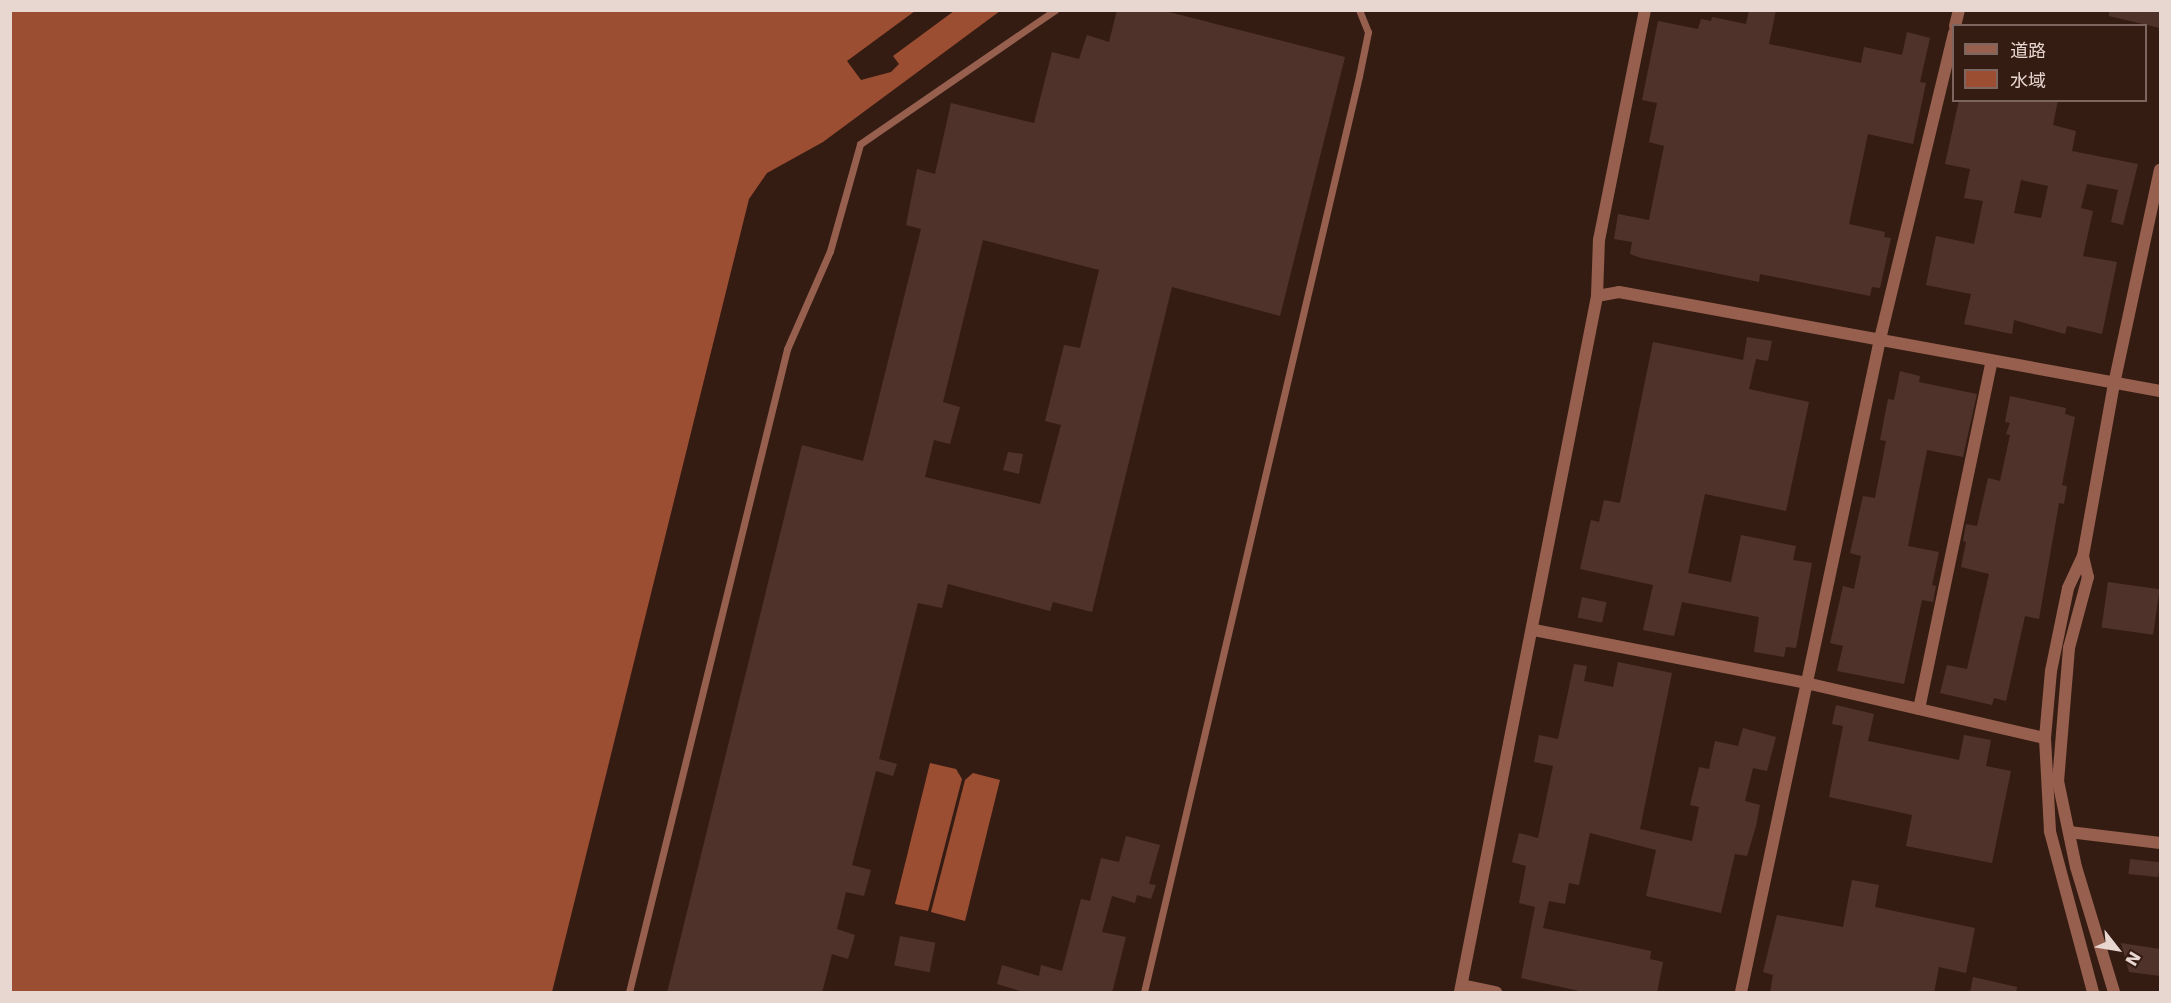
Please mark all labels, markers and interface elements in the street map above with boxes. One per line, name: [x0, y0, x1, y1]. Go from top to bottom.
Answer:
legend: [1952, 24, 2147, 102]
text: 道路: [2010, 40, 2046, 61]
text: 水域: [2010, 70, 2046, 91]
north arrow: [2087, 919, 2147, 979]
text: N: [2121, 948, 2144, 969]

